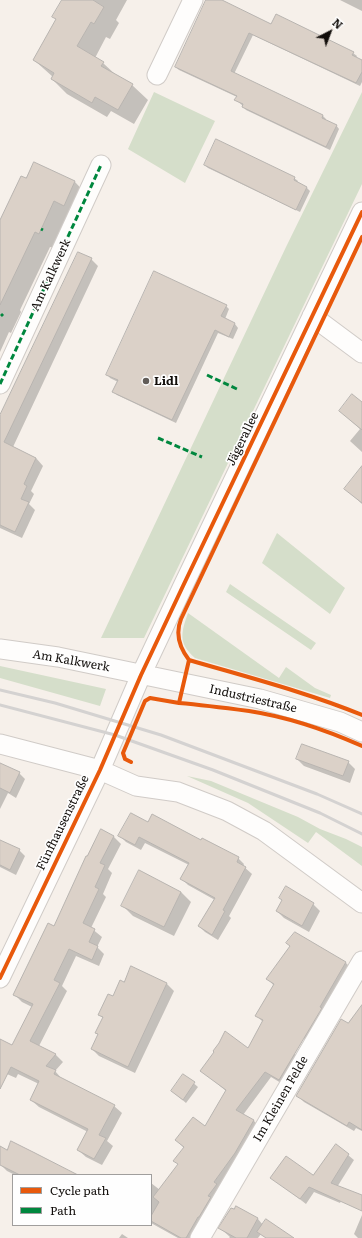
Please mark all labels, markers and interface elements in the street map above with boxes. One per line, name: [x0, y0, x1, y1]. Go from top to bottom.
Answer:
north arrow: [310, 12, 350, 52]
text: N: [329, 14, 347, 32]
street label: Am Kalkwerk: [28, 237, 74, 313]
place label: Lidl: [154, 374, 178, 388]
marker: Lidl: [141, 376, 151, 386]
street label: Jägerallee: [224, 410, 262, 468]
street label: Am Kalkwerk: [31, 647, 111, 675]
street label: Industriestraße: [208, 682, 298, 716]
street label: Fünfhausenstraße: [34, 773, 92, 873]
street label: Im Kleinen Felde: [251, 1054, 311, 1144]
legend: [12, 1174, 152, 1226]
text: Cycle path: [50, 1181, 110, 1199]
text: Path: [50, 1201, 76, 1219]

